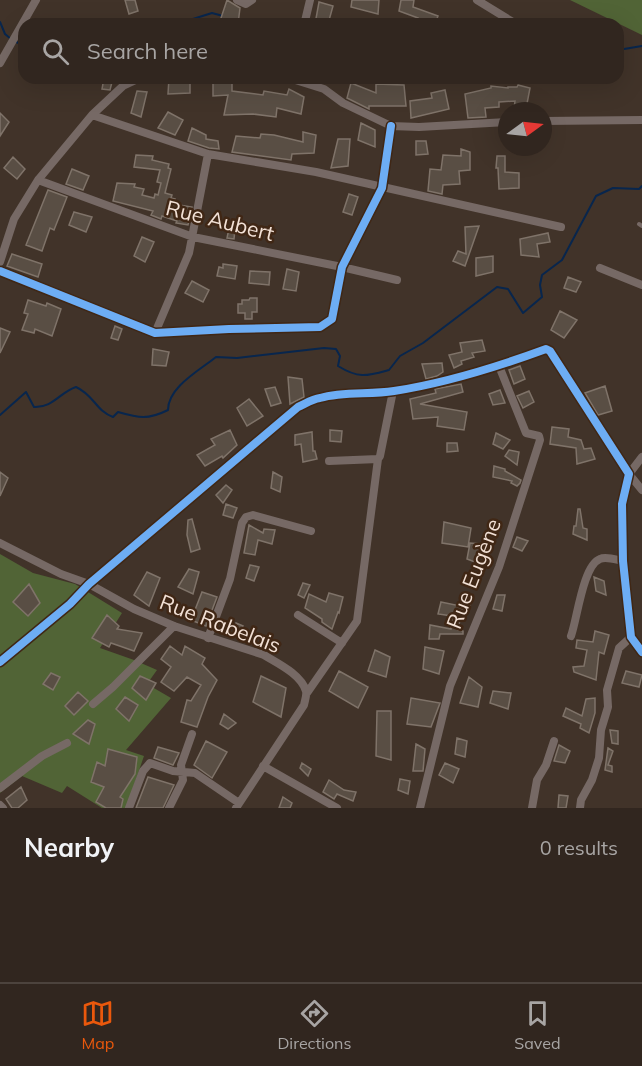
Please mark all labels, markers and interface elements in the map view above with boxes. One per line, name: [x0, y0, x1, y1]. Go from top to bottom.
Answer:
search box: [18, 18, 624, 84]
icon: search: [39, 35, 72, 68]
text: Search here: [87, 37, 208, 65]
north arrow: [498, 102, 552, 156]
street label: Rue Aubert: [163, 194, 277, 246]
street label: Rue Eugène: [440, 515, 506, 632]
street label: Rue Rabelais: [156, 588, 285, 658]
text: Nearby: [24, 831, 114, 864]
text: 0 results: [540, 835, 618, 860]
tab: Map: [81, 997, 114, 1053]
tab: Directions: [277, 997, 351, 1053]
tab: Saved: [514, 997, 561, 1053]

